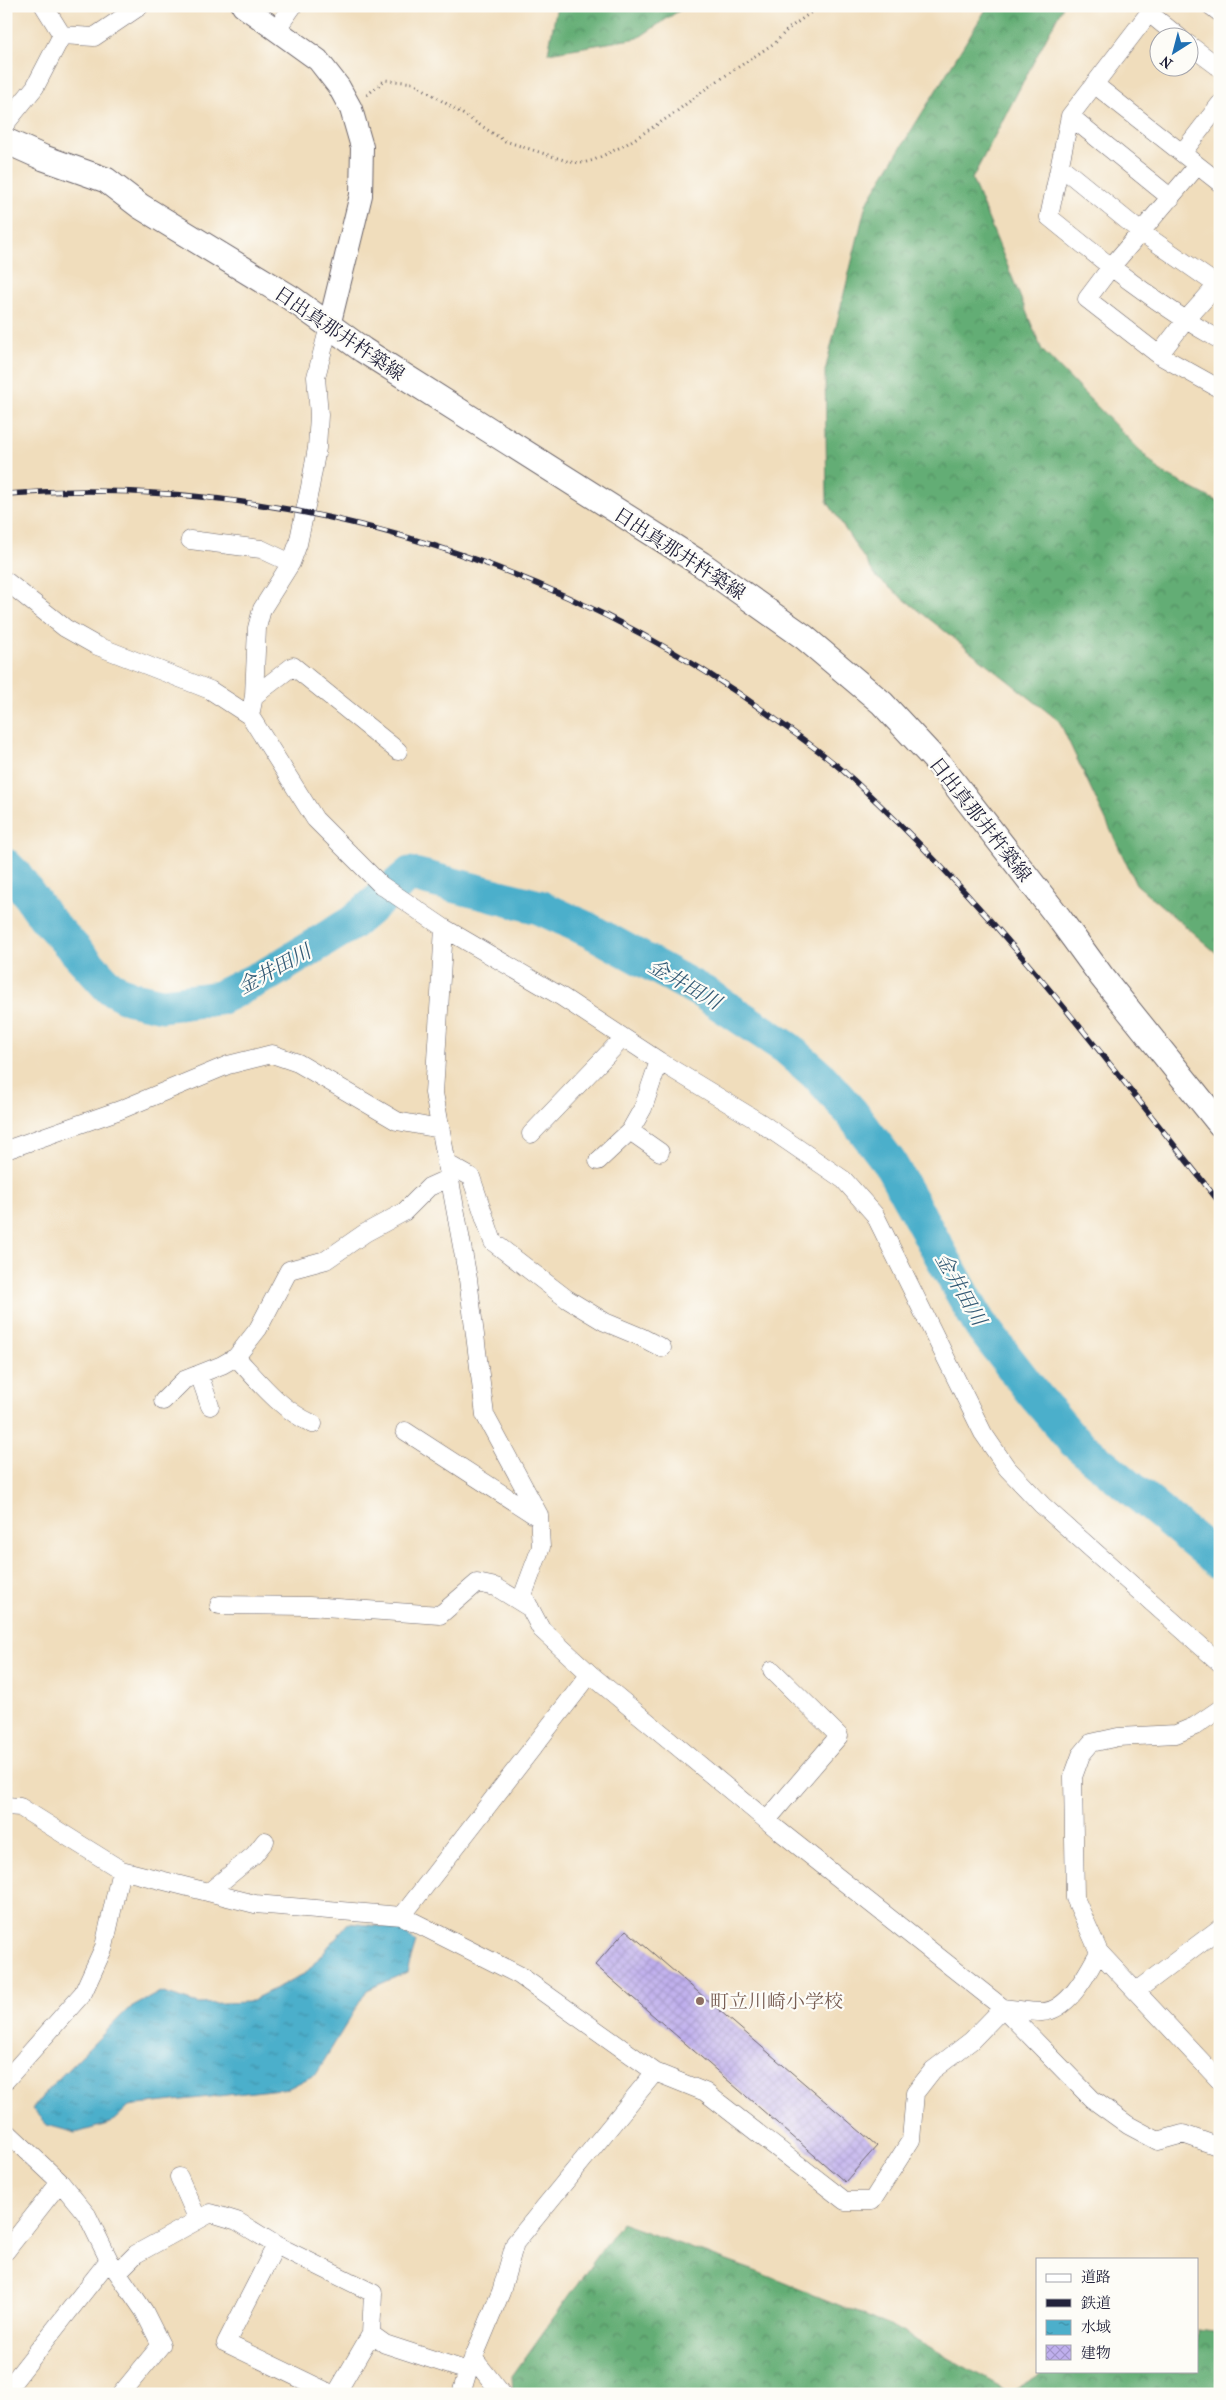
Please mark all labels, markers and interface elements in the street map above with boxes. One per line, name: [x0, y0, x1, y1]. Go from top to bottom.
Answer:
north arrow: [1148, 28, 1198, 78]
text: N: [1157, 52, 1176, 72]
street label: 日出真那井杵築線: [270, 282, 409, 385]
street label: 日出真那井杵築線: [610, 503, 749, 604]
street label: 日出真那井杵築線: [925, 753, 1036, 886]
water label: 金井田川: [234, 939, 317, 999]
water label: 金井田川: [644, 954, 727, 1015]
water label: 金井田川: [931, 1249, 992, 1331]
place label: 町立川崎小学校: [710, 1991, 843, 2013]
marker: 町立川崎小学校: [694, 1995, 706, 2007]
legend: [1036, 2258, 1198, 2372]
text: 道路: [1081, 2268, 1111, 2286]
text: 鉄道: [1081, 2294, 1111, 2312]
text: 水域: [1081, 2318, 1111, 2336]
text: 建物: [1081, 2344, 1111, 2362]

